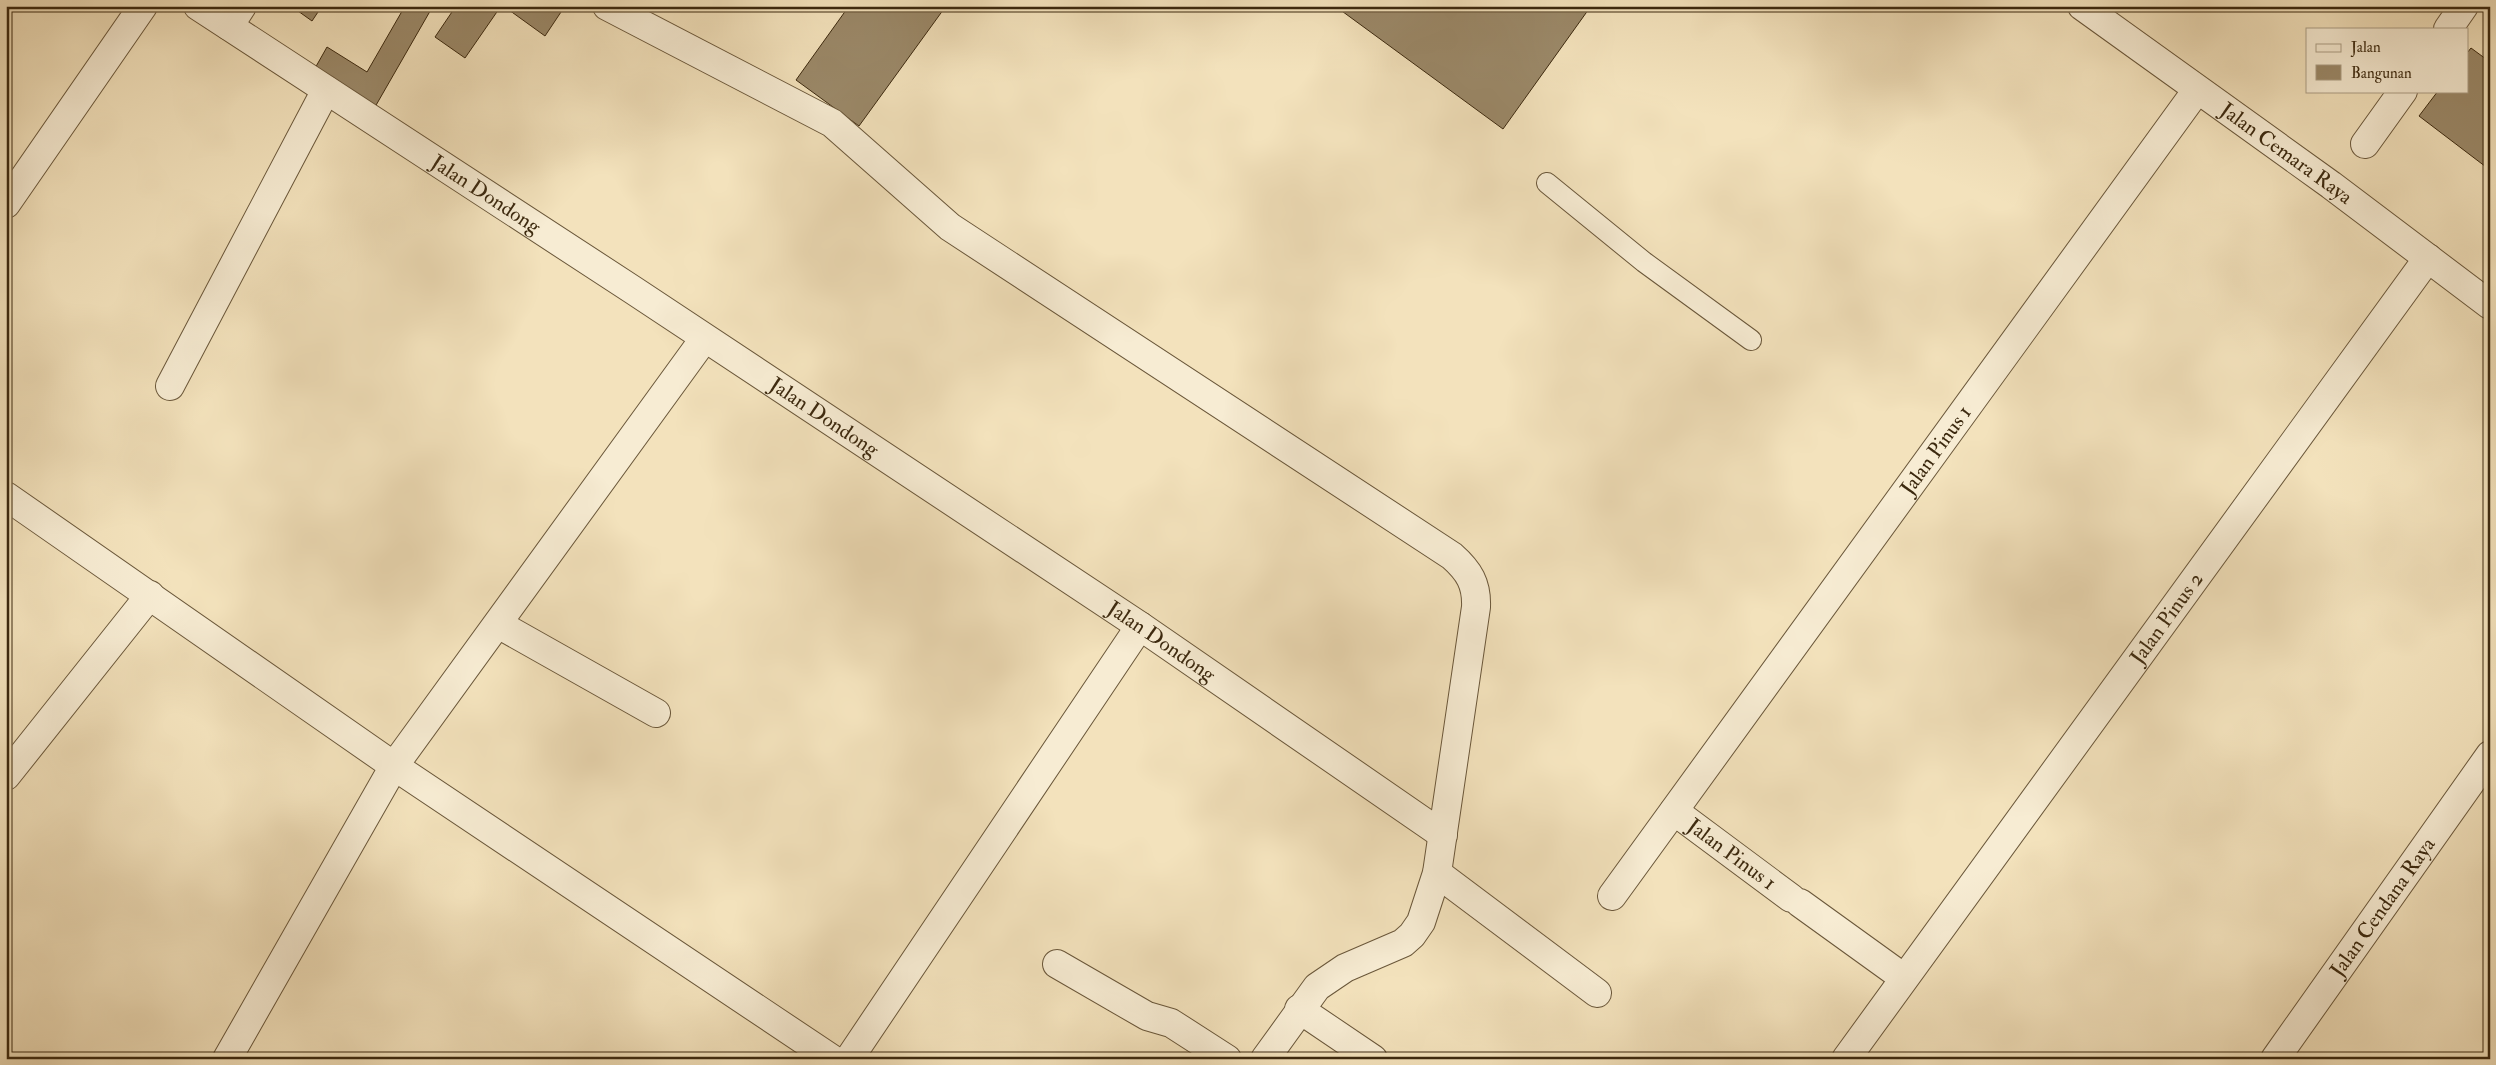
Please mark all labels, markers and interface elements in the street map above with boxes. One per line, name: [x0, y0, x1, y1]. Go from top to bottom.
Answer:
legend: [2306, 28, 2468, 92]
text: Jalan: [2350, 38, 2381, 58]
text: Bangunan: [2351, 64, 2412, 83]
street label: Jalan Cemara Raya: [2214, 96, 2358, 211]
street label: Jalan Dondong: [425, 148, 546, 240]
street label: Jalan Dondong: [763, 371, 884, 464]
street label: Jalan Pinus 1: [1894, 400, 1978, 501]
street label: Jalan Pinus 2: [2124, 567, 2209, 671]
street label: Jalan Dondong: [1101, 594, 1221, 688]
street label: Jalan Pinus 1: [1681, 812, 1781, 896]
street label: Jalan Cendana Raya: [2324, 832, 2442, 983]

